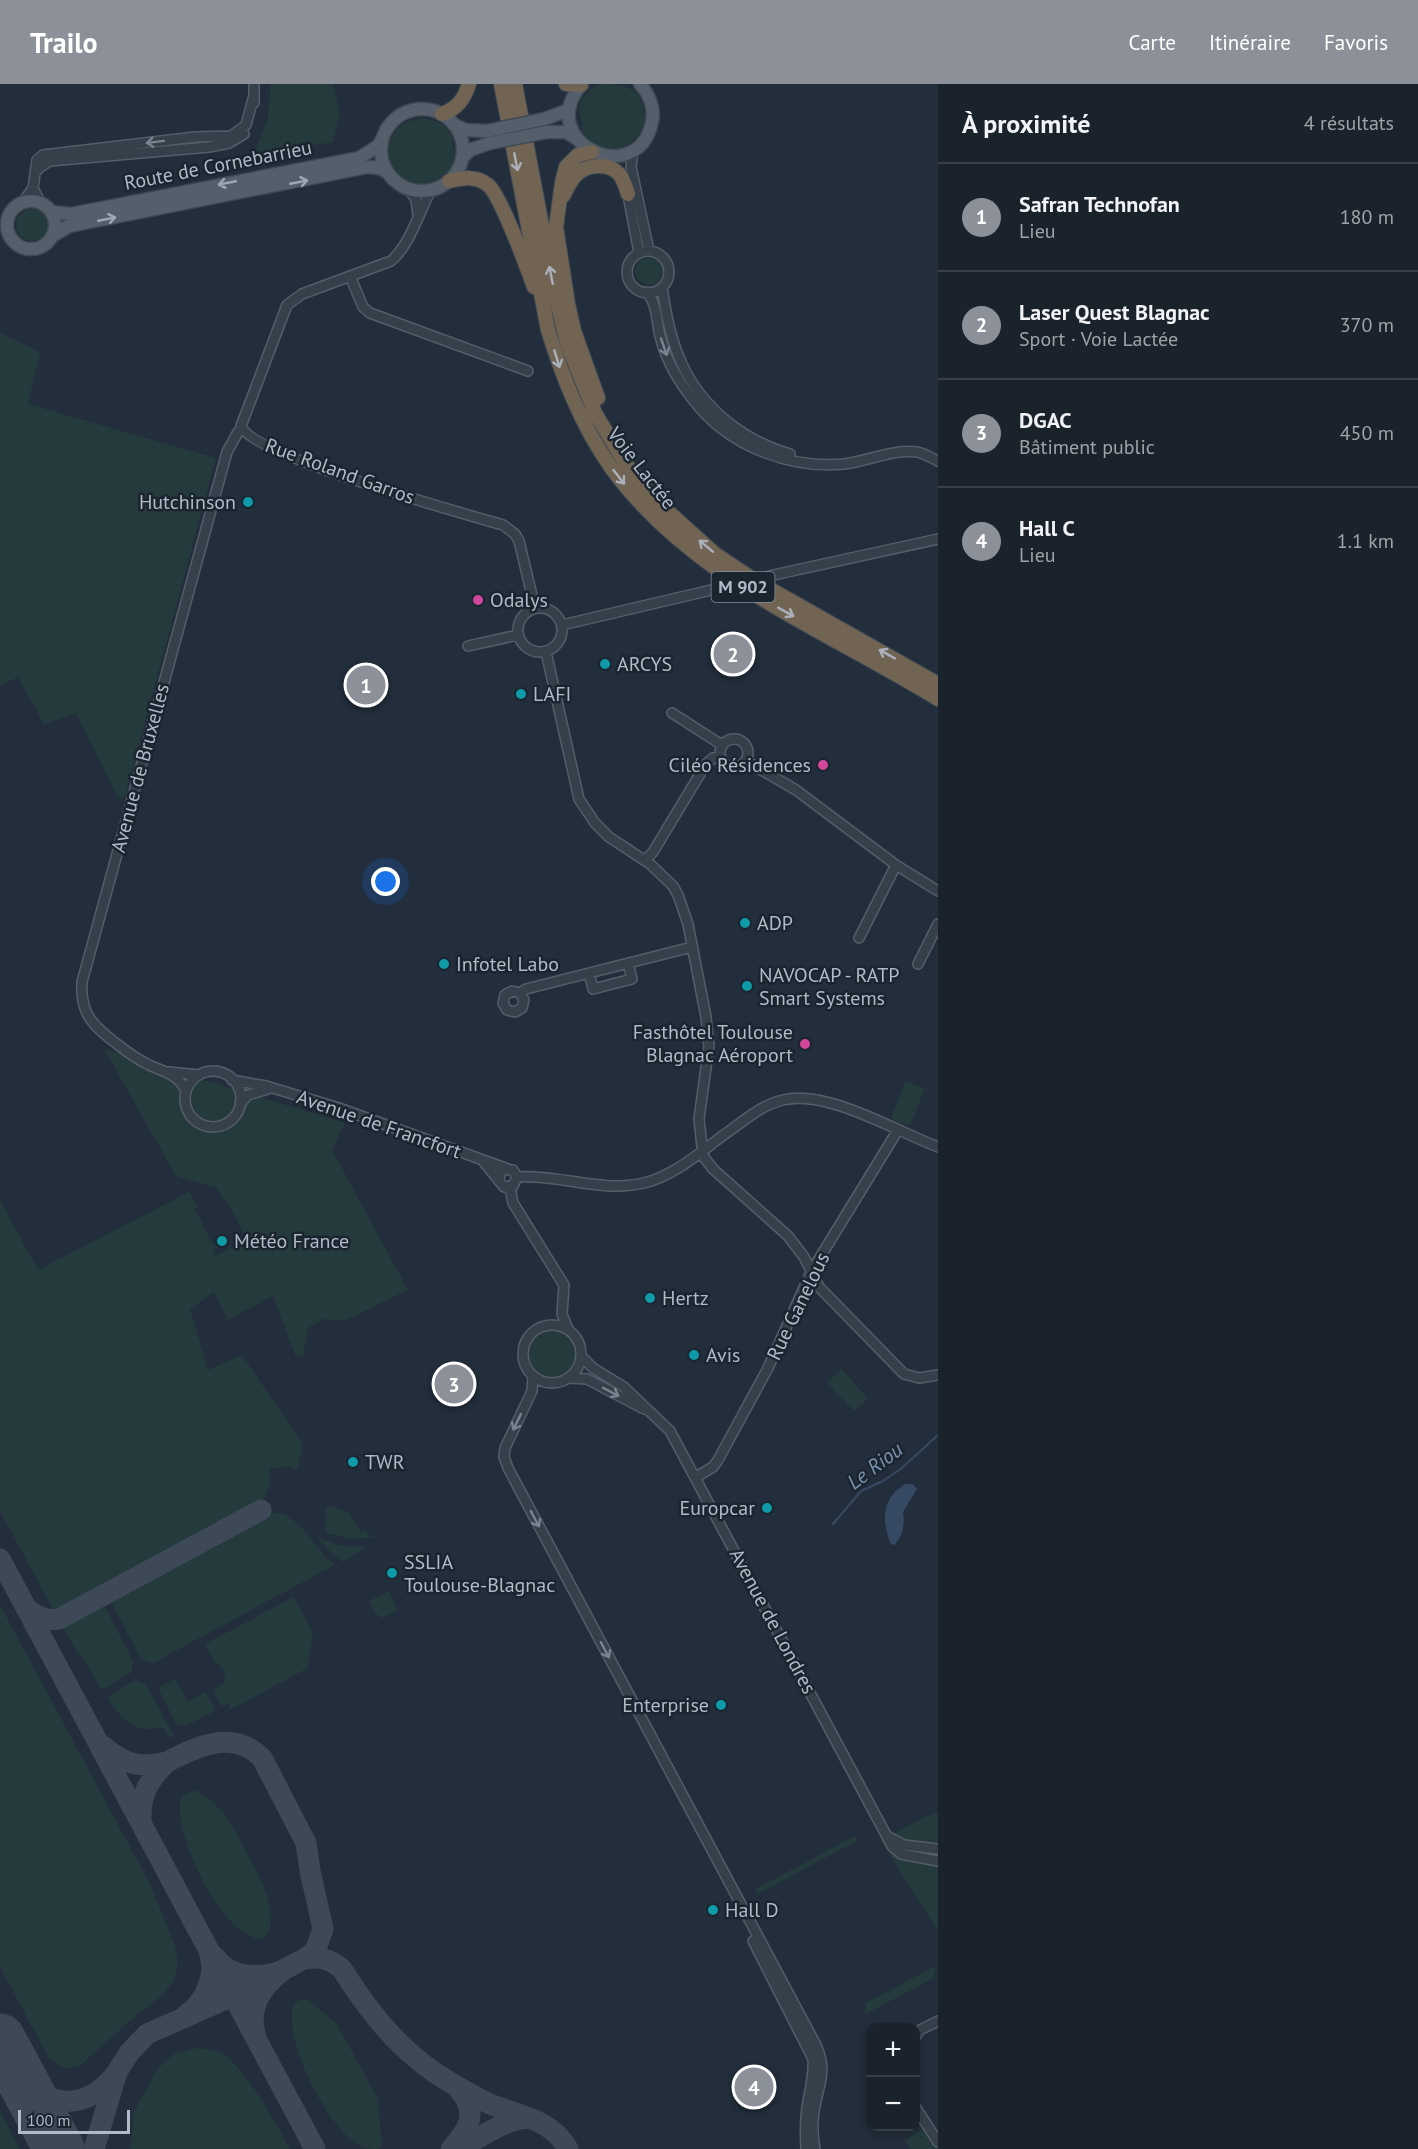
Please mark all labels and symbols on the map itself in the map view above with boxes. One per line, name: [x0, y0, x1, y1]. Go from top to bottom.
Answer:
street label: Route de Cornebarrieu: [122, 134, 314, 196]
one-way arrow: [146, 137, 166, 148]
one-way arrow: [511, 152, 522, 171]
one-way arrow: [289, 176, 308, 187]
one-way arrow: [217, 178, 237, 189]
one-way arrow: [97, 213, 117, 224]
one-way arrow: [545, 265, 556, 285]
one-way arrow: [659, 337, 670, 356]
one-way arrow: [552, 349, 563, 368]
street label: Voie Lactée: [601, 421, 682, 514]
street label: Rue Roland Garros: [262, 432, 418, 510]
one-way arrow: [613, 469, 626, 485]
place label: Hutchinson: [139, 489, 236, 515]
marker: Hutchinson: [241, 495, 255, 509]
one-way arrow: [698, 540, 714, 553]
road number: M 902: [712, 572, 774, 602]
place label: Odalys: [490, 587, 548, 613]
marker: Odalys: [471, 593, 485, 607]
one-way arrow: [777, 606, 794, 618]
pin: 2: [714, 632, 752, 676]
one-way arrow: [879, 648, 897, 659]
place label: ARCYS: [617, 651, 672, 677]
marker: ARCYS: [598, 657, 612, 671]
pin: 1: [346, 662, 386, 708]
street label: Avenue de Bruxelles: [105, 681, 175, 855]
place label: LAFI: [533, 681, 571, 707]
marker: LAFI: [514, 687, 528, 701]
place label: Ciléo Résidences: [669, 752, 811, 778]
marker: Ciléo Résidences: [816, 758, 830, 772]
your location: [371, 867, 400, 896]
place label: ADP: [757, 910, 793, 936]
marker: ADP: [738, 916, 752, 930]
place label: Infotel Labo: [456, 951, 559, 977]
marker: Infotel Labo: [437, 957, 451, 971]
place label: NAVOCAP - RATP Smart Systems: [759, 962, 899, 1011]
marker: NAVOCAP - RATP Smart Systems: [740, 979, 754, 993]
place label: Fasthôtel Toulouse Blagnac Aéroport: [633, 1019, 793, 1068]
marker: Fasthôtel Toulouse Blagnac Aéroport: [798, 1037, 812, 1051]
street label: Avenue de Francfort: [293, 1084, 465, 1164]
place label: Météo France: [234, 1228, 349, 1254]
marker: Météo France: [215, 1234, 229, 1248]
street label: Rue Ganelous: [761, 1248, 835, 1364]
place label: Hertz: [662, 1285, 709, 1311]
marker: Hertz: [643, 1291, 657, 1305]
place label: Avis: [706, 1342, 740, 1368]
marker: Avis: [687, 1348, 701, 1362]
pin: 3: [434, 1362, 474, 1406]
one-way arrow: [602, 1386, 619, 1398]
one-way arrow: [510, 1412, 522, 1430]
water label: Le Riou: [841, 1436, 908, 1495]
place label: TWR: [365, 1449, 405, 1475]
marker: TWR: [346, 1455, 360, 1469]
place label: Europcar: [679, 1495, 755, 1521]
marker: Europcar: [760, 1501, 774, 1515]
one-way arrow: [530, 1510, 541, 1528]
street label: Avenue de Londres: [724, 1544, 822, 1698]
place label: SSLIA Toulouse-Blagnac: [404, 1549, 555, 1598]
marker: SSLIA Toulouse-Blagnac: [385, 1566, 399, 1580]
one-way arrow: [599, 1641, 611, 1658]
place label: Enterprise: [622, 1692, 709, 1718]
marker: Enterprise: [714, 1698, 728, 1712]
place label: Hall D: [725, 1897, 778, 1923]
marker: Hall D: [706, 1903, 720, 1917]
pin: 4: [734, 2064, 774, 2110]
scale bar: [18, 2107, 130, 2134]

